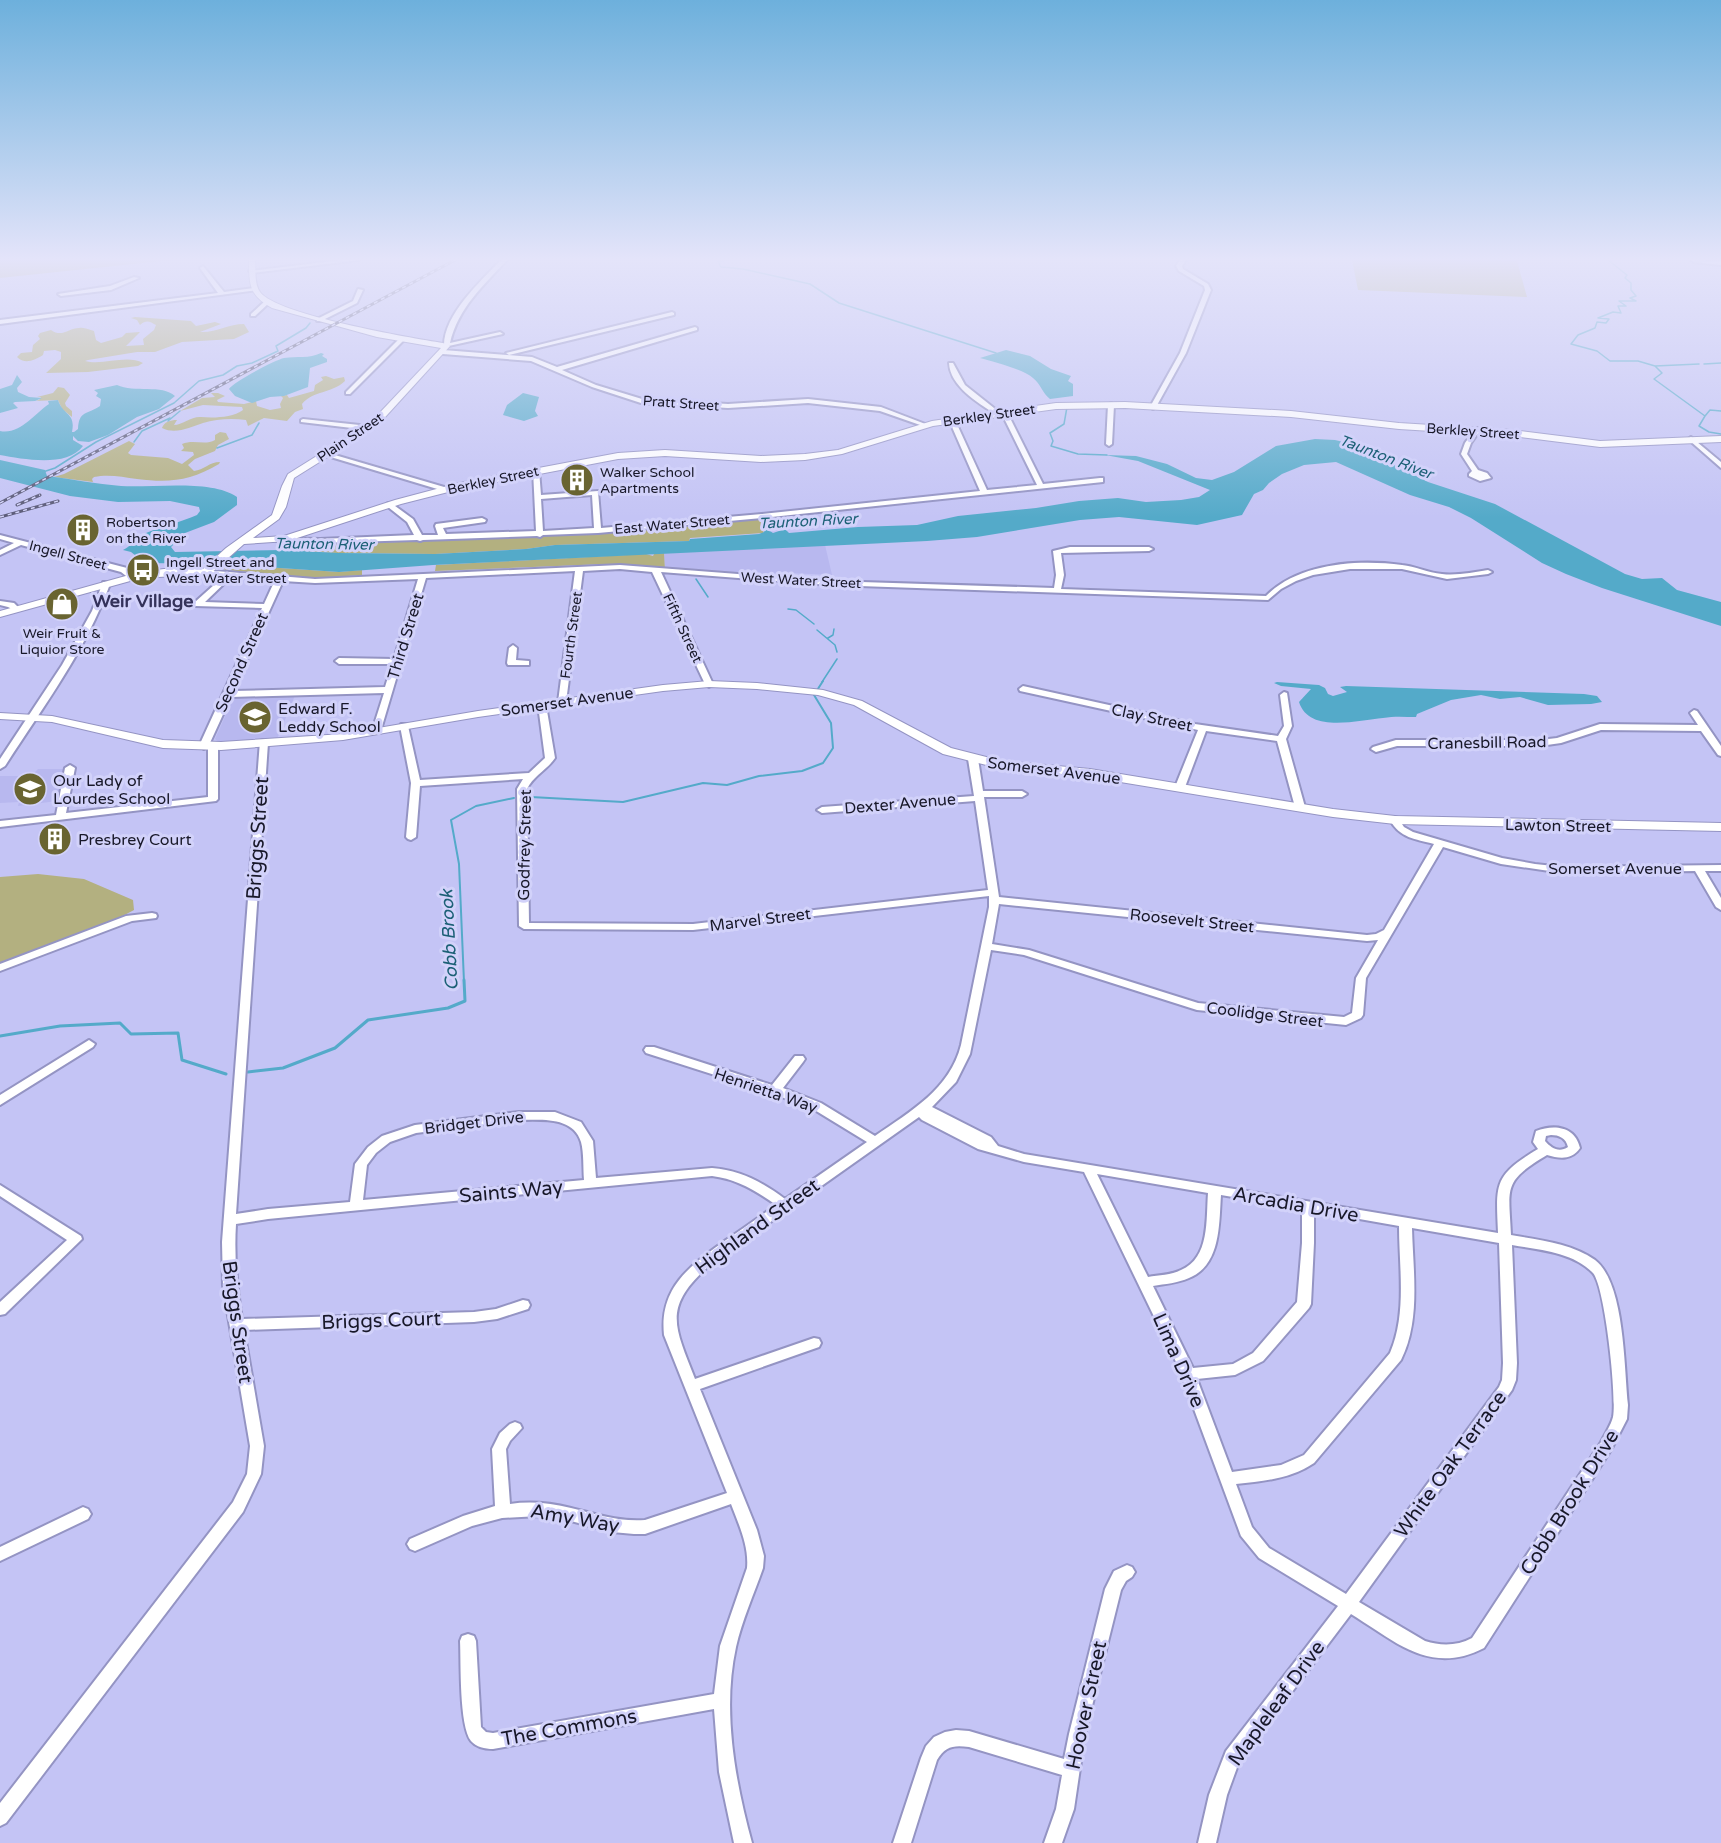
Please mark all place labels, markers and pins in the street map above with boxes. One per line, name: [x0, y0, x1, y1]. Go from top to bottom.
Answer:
building icon: Walker School Apartments: [559, 462, 595, 498]
place label: Walker School Apartments: [600, 464, 695, 497]
building icon: Robertson on the River: [65, 512, 101, 548]
place label: Robertson on the River: [106, 514, 187, 547]
bus stop icon: Ingell Street and West Water Street: [125, 552, 161, 588]
place label: Ingell Street and West Water Street: [166, 554, 287, 587]
shop icon: Weir Fruit & Liquior Store: [44, 586, 80, 622]
place label: Weir Fruit & Liquior Store: [19, 625, 105, 658]
school or university icon: Edward F. Leddy School: [237, 699, 273, 735]
place label: Edward F. Leddy School: [278, 699, 381, 737]
school or university icon: Our Lady of Lourdes School: [12, 771, 48, 807]
place label: Our Lady of Lourdes School: [53, 771, 170, 809]
building icon: Presbrey Court: [37, 821, 73, 857]
place label: Presbrey Court: [78, 830, 192, 850]

